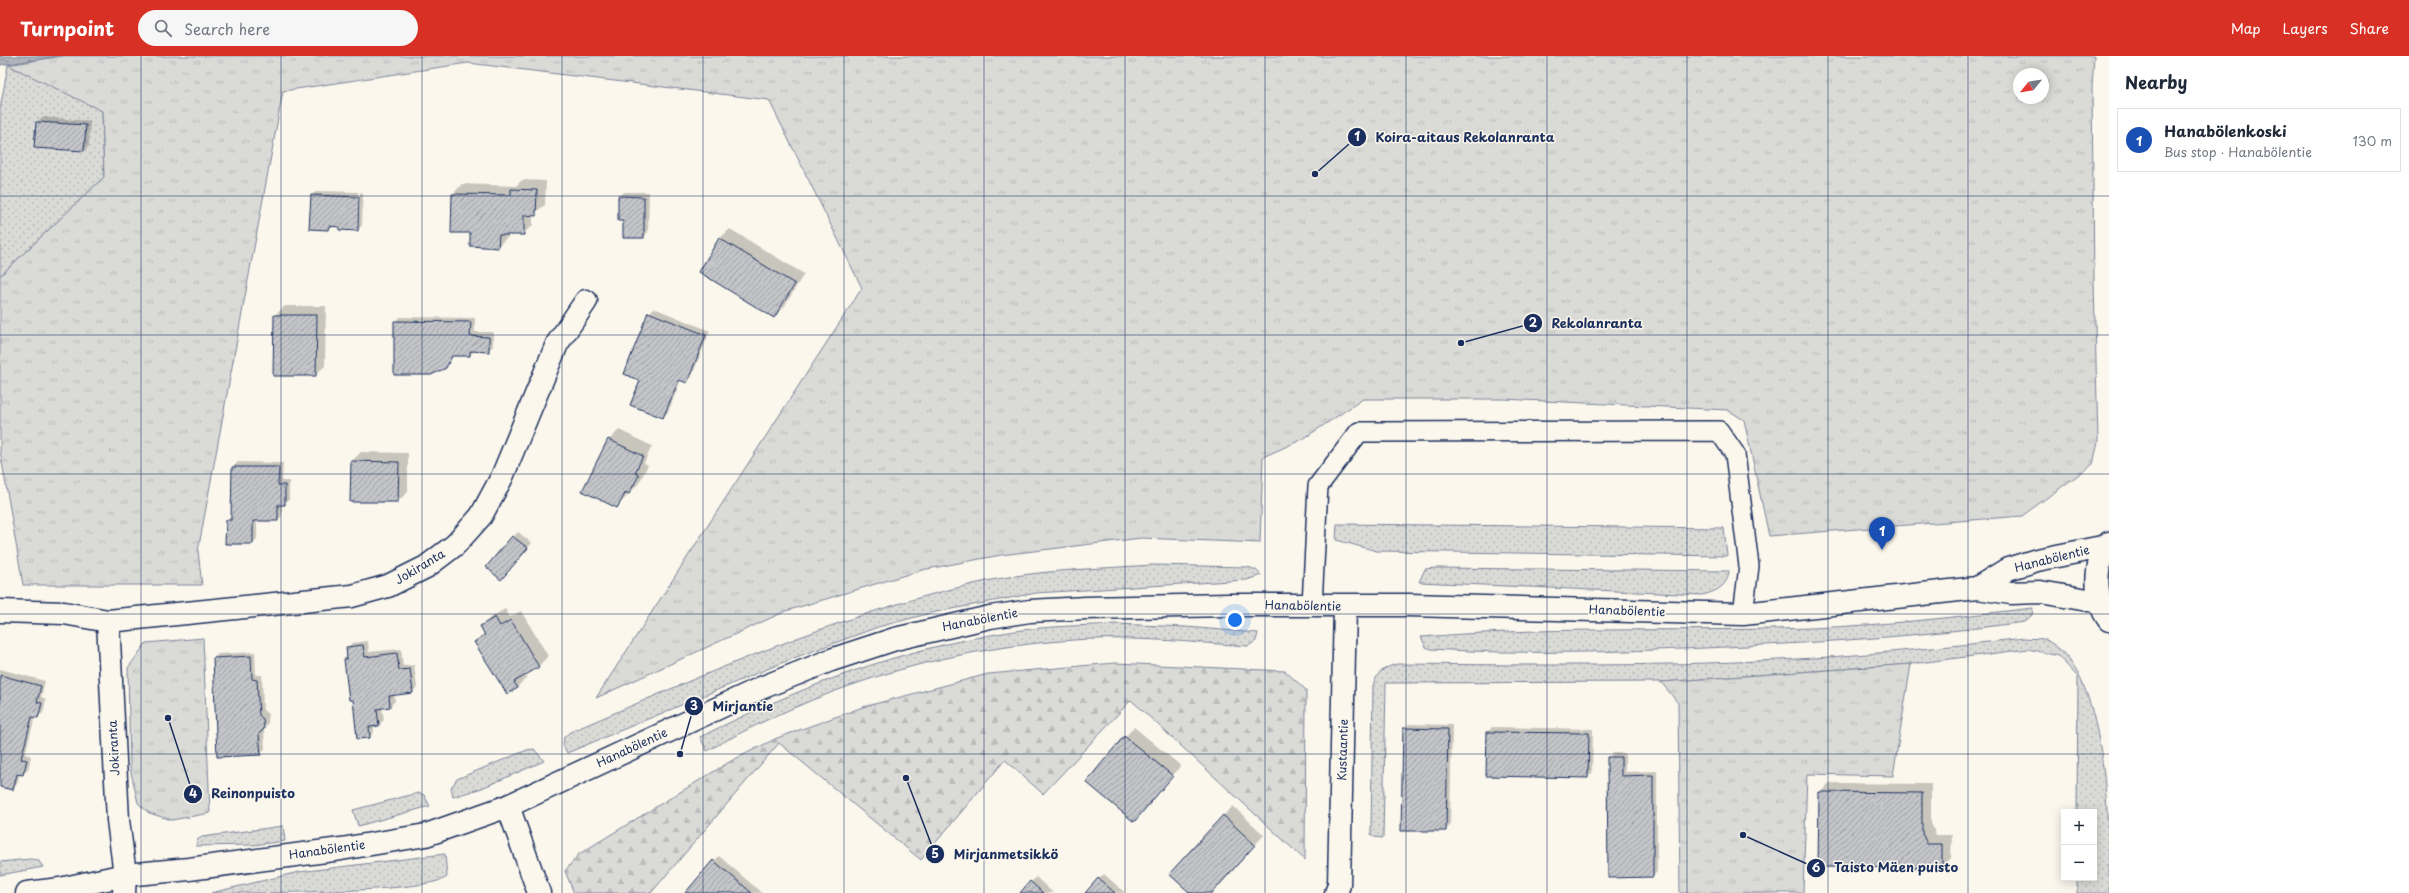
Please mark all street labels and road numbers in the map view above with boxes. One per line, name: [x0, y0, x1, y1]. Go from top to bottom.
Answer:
street label: Hanabölentie: [2012, 540, 2091, 576]
street label: Jokiranta: [391, 544, 448, 588]
street label: Hanabölentie: [1265, 595, 1342, 615]
street label: Hanabölentie: [1588, 600, 1666, 620]
street label: Hanabölentie: [940, 603, 1019, 635]
street label: Jokiranta: [103, 719, 123, 776]
street label: Kustaantie: [1332, 719, 1352, 781]
street label: Hanabölentie: [593, 723, 670, 771]
street label: Hanabölentie: [288, 835, 366, 863]

